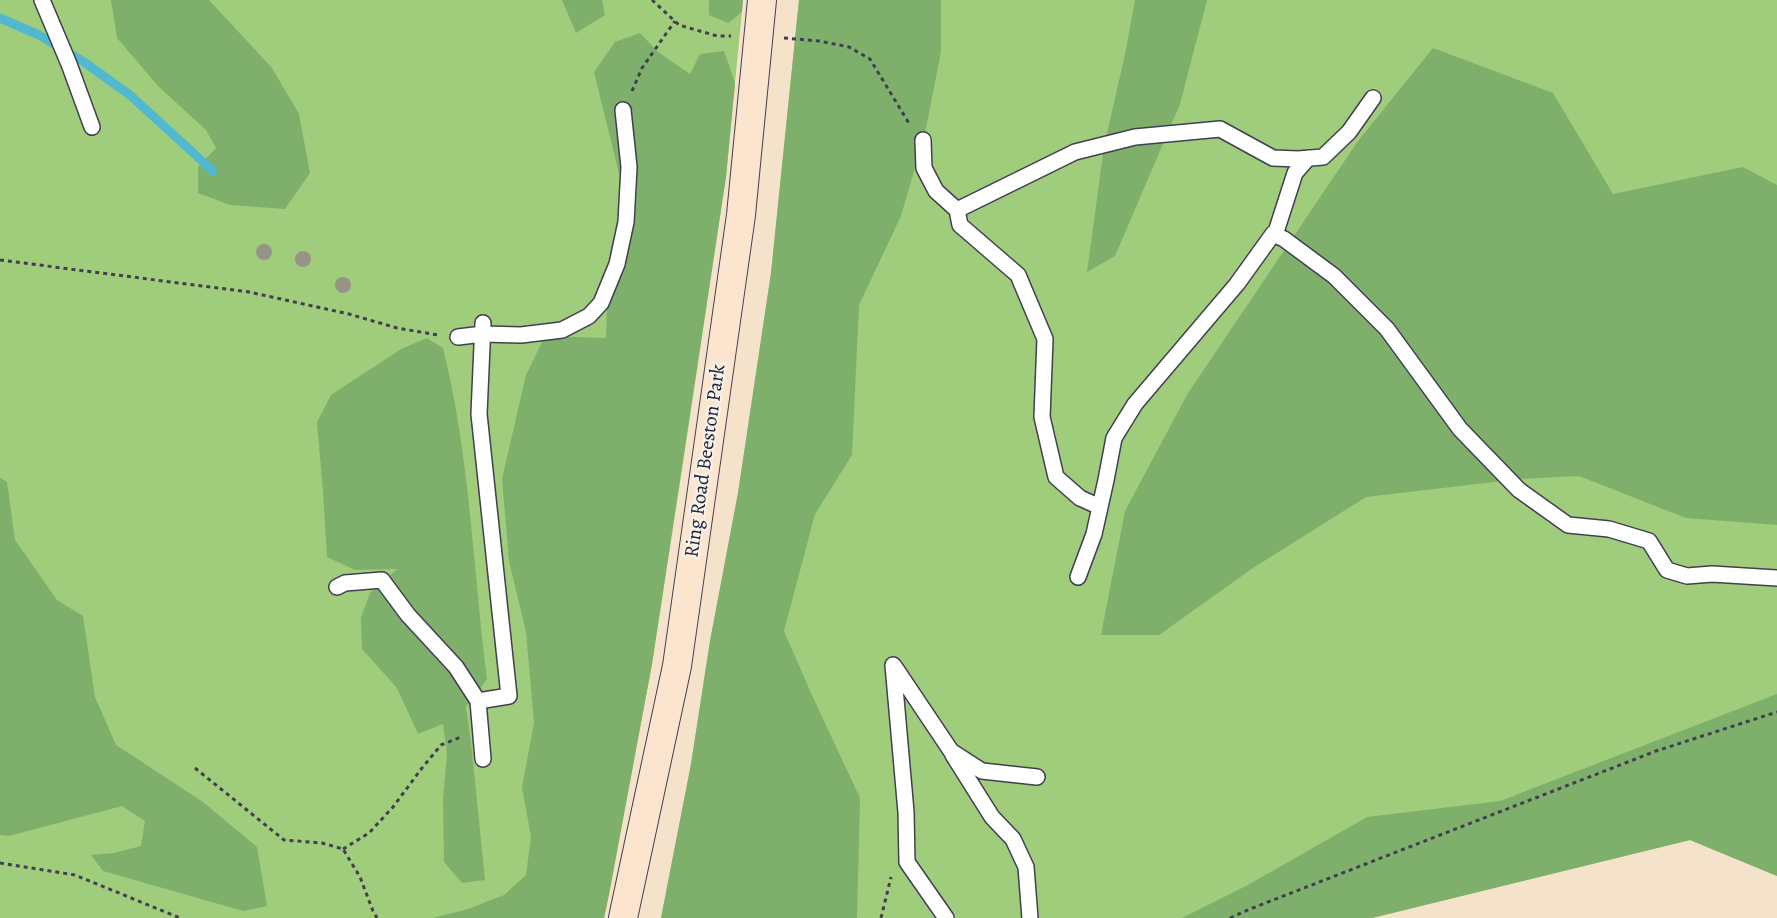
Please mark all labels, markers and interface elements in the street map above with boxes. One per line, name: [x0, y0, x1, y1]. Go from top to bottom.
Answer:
street label: Ring Road Beeston Park: [681, 363, 731, 559]

